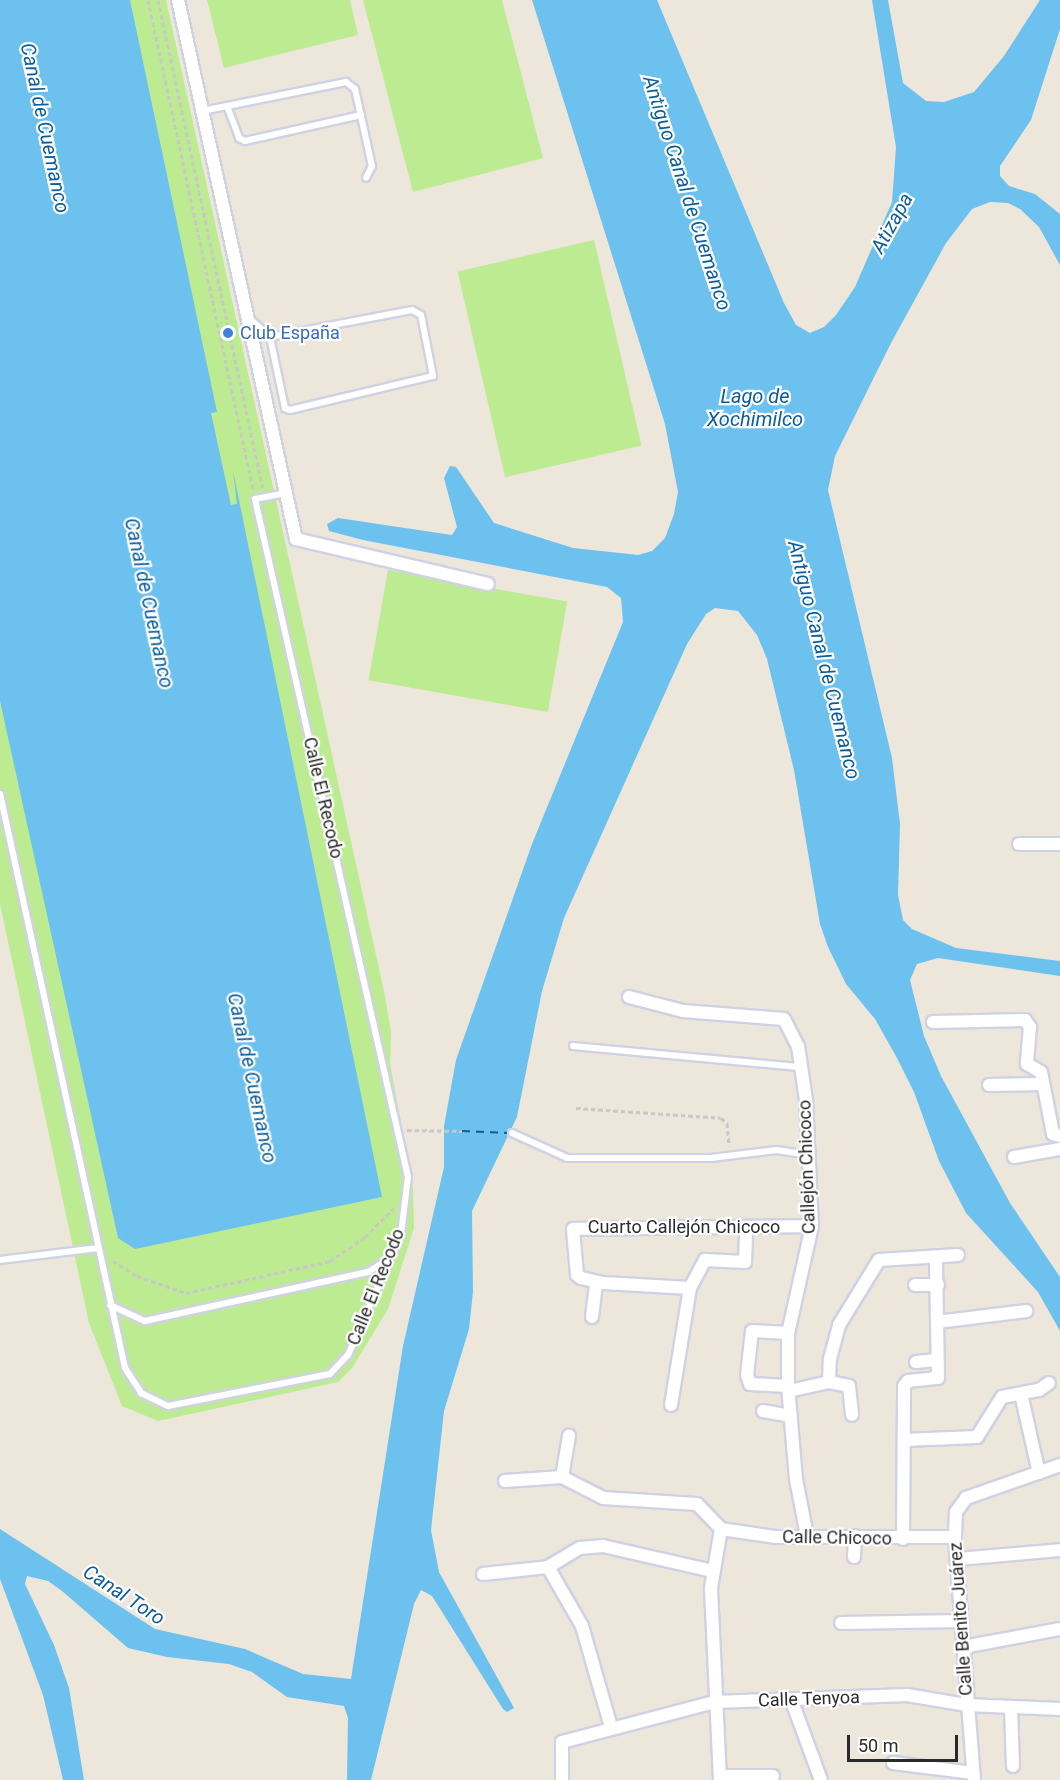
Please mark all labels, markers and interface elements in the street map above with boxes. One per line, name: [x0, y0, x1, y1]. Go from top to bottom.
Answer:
water label: Canal de Cuemanco: [15, 41, 75, 215]
water label: Antiguo Canal de Cuemanco: [638, 73, 736, 313]
water label: Atizapa: [866, 189, 918, 257]
place label: Club España: [240, 322, 340, 344]
marker: Club España: [221, 326, 235, 340]
water label: Lago de Xochimilco: [707, 384, 803, 431]
water label: Canal de Cuemanco: [119, 516, 179, 690]
water label: Antiguo Canal de Cuemanco: [783, 538, 865, 782]
street label: Calle El Recodo: [299, 735, 347, 861]
water label: Canal de Cuemanco: [222, 991, 282, 1165]
street label: Callejón Chicoco: [794, 1100, 820, 1234]
street label: Cuarto Callejón Chicoco: [588, 1216, 780, 1238]
street label: Calle El Recodo: [343, 1225, 409, 1349]
street label: Calle Chicoco: [782, 1526, 892, 1550]
street label: Calle Benito Juárez: [945, 1542, 977, 1696]
water label: Canal Toro: [78, 1560, 170, 1630]
street label: Calle Tenyoa: [758, 1686, 860, 1712]
scale bar: [850, 1723, 961, 1761]
text: 50 m: [858, 1735, 898, 1756]

